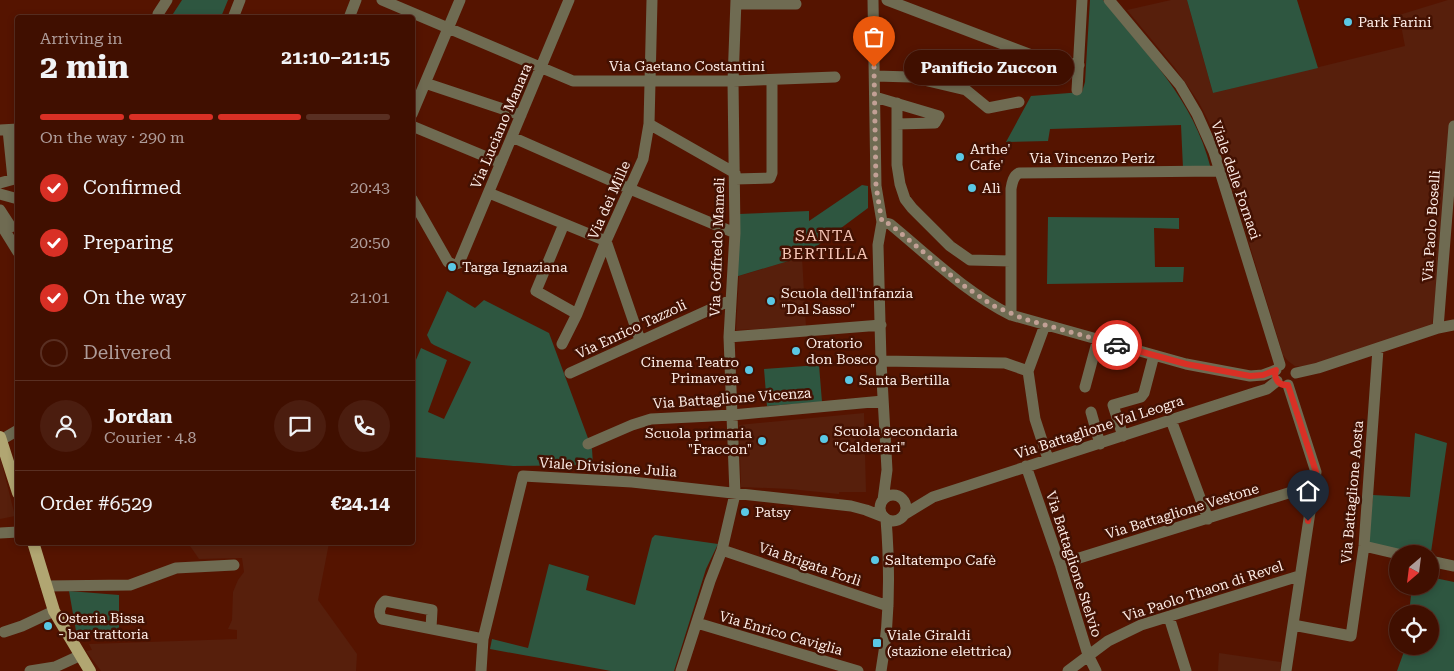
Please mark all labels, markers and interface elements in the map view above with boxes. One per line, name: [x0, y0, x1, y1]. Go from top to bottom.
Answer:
place label: Park Farini: [1358, 14, 1432, 30]
pin: [853, 16, 895, 67]
marker: Park Farini: [1342, 16, 1354, 28]
icon: bag: [860, 23, 888, 51]
text: Arriving in: [40, 29, 123, 48]
text: 21:10–21:15: [281, 46, 390, 69]
text: 2 min: [40, 48, 129, 86]
callout: Panificio Zuccon: [904, 50, 1074, 84]
street label: Via Gaetano Costantini: [609, 58, 765, 74]
text: Panificio Zuccon: [921, 58, 1057, 77]
street label: Via Luciano Manara: [467, 61, 535, 191]
street label: Viale delle Fornaci: [1208, 118, 1264, 242]
text: On the way · 290 m: [40, 128, 185, 147]
place label: Arthe' Cafe': [970, 141, 1011, 173]
street label: Via Vincenzo Periz: [1029, 150, 1155, 166]
marker: Arthe' Cafe': [954, 151, 966, 163]
street label: Via dei Mille: [585, 158, 634, 242]
street label: Via Paolo Boselli: [1419, 169, 1443, 282]
icon: check: [40, 174, 68, 202]
text: Confirmed: [83, 176, 181, 199]
street label: Via Goffredo Mameli: [707, 176, 727, 317]
text: 20:43: [350, 178, 390, 197]
place label: Alì: [982, 180, 1001, 196]
marker: Alì: [966, 182, 978, 194]
district label: SANTA BERTILLA: [781, 226, 869, 263]
icon: check: [40, 229, 68, 257]
text: Preparing: [83, 231, 173, 254]
text: 20:50: [350, 233, 390, 252]
place label: Targa Ignaziana: [462, 259, 568, 275]
marker: Targa Ignaziana: [446, 261, 458, 273]
icon: check: [40, 284, 68, 312]
place label: Scuola dell'infanzia "Dal Sasso": [781, 285, 914, 317]
text: On the way: [83, 286, 186, 309]
text: 21:01: [350, 288, 390, 307]
marker: Scuola dell'infanzia "Dal Sasso": [765, 295, 777, 307]
street label: Via Enrico Tazzoli: [573, 296, 689, 362]
courier: [1092, 320, 1142, 370]
icon: car: [1103, 331, 1131, 359]
place label: Oratorio don Bosco: [806, 335, 877, 367]
text: Delivered: [83, 341, 171, 364]
marker: Oratorio don Bosco: [790, 345, 802, 357]
place label: Cinema Teatro Primavera: [641, 354, 739, 386]
marker: Cinema Teatro Primavera: [743, 364, 755, 376]
place label: Santa Bertilla: [859, 372, 950, 388]
marker: Santa Bertilla: [843, 374, 855, 386]
street label: Via Battaglione Vicenza: [652, 384, 812, 412]
street label: Via Battaglione Val Leogra: [1013, 392, 1186, 462]
button: person: [40, 400, 92, 452]
button: chat: [274, 400, 326, 452]
button: phone: [338, 400, 390, 452]
text: Jordan: [104, 405, 173, 428]
street label: Via Battaglione Aosta: [1338, 419, 1366, 564]
place label: Scuola secondaria "Calderari": [834, 423, 958, 455]
place label: Scuola primaria "Fraccon": [645, 425, 752, 457]
text: Courier · 4.8: [104, 428, 197, 447]
marker: Scuola secondaria "Calderari": [818, 433, 830, 445]
marker: Scuola primaria "Fraccon": [756, 435, 768, 447]
street label: Viale Divisione Julia: [539, 454, 678, 480]
pin: [1287, 470, 1329, 521]
icon: home: [1294, 477, 1322, 505]
street label: Via Battaglione Vestone: [1103, 480, 1261, 542]
street label: Via Battaglione Stelvio: [1043, 489, 1105, 639]
text: Order #6529: [40, 492, 152, 515]
text: €24.14: [331, 492, 390, 515]
place label: Patsy: [755, 504, 792, 520]
marker: Patsy: [739, 506, 751, 518]
street label: Via Brigata Forlì: [757, 539, 864, 589]
north arrow: [1389, 545, 1439, 595]
map controls: [1389, 545, 1439, 655]
place label: Saltatempo Cafè: [885, 552, 996, 568]
marker: Saltatempo Cafè: [869, 554, 881, 566]
street label: Via Paolo Thaon di Revel: [1121, 557, 1286, 624]
button: locate: [1389, 605, 1439, 655]
street label: Via Enrico Caviglia: [717, 608, 845, 658]
place label: Osteria Bissa - bar trattoria: [58, 610, 149, 642]
marker: Osteria Bissa - bar trattoria: [42, 620, 54, 632]
place label: Viale Giraldi (stazione elettrica): [887, 627, 1011, 659]
marker: Viale Giraldi (stazione elettrica): [871, 637, 883, 649]

